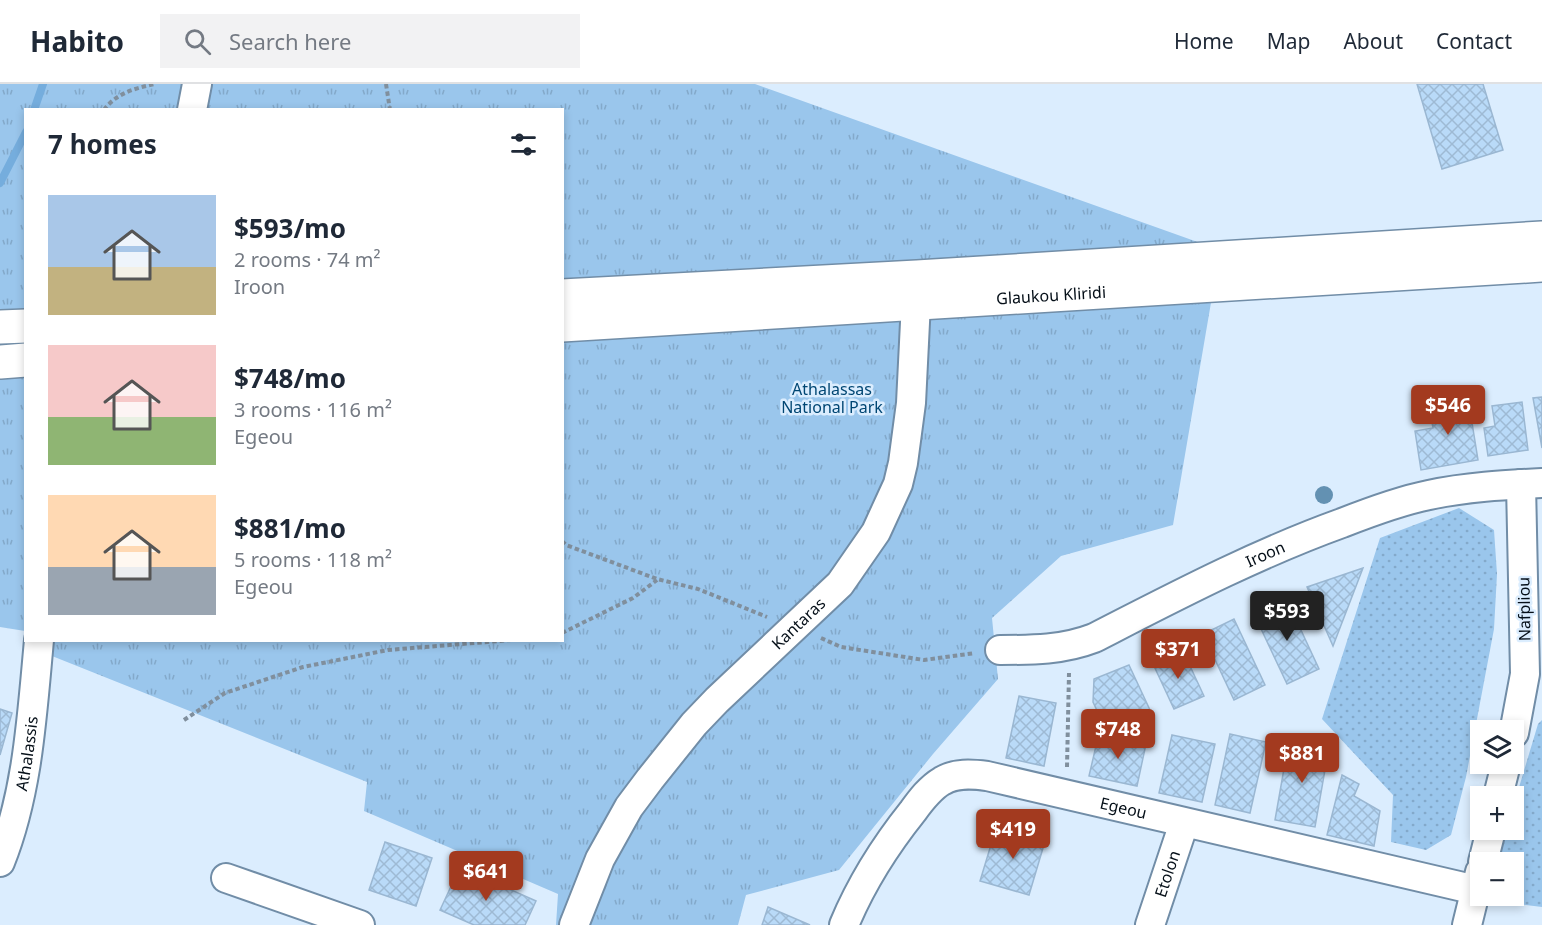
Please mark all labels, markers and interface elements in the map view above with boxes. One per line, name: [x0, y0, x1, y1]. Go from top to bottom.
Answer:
search box: [160, 14, 580, 68]
text: Habito: [30, 22, 124, 60]
icon: search: [181, 25, 214, 58]
text: Search here: [229, 26, 351, 56]
text: Home: [1174, 27, 1234, 55]
text: Map: [1267, 27, 1310, 55]
text: About: [1343, 27, 1403, 55]
text: Contact: [1436, 27, 1512, 55]
text: 7 homes: [48, 126, 157, 162]
icon: filters: [507, 128, 540, 161]
text: $593/mo: [234, 210, 346, 246]
icon: home: [96, 219, 168, 291]
text: 2 rooms · 74 m²: [234, 246, 381, 273]
text: Iroon: [234, 273, 285, 300]
street label: Glaukou Kliridi: [996, 281, 1107, 309]
text: $748/mo: [234, 360, 346, 396]
icon: home: [96, 369, 168, 441]
park label: Athalassas National Park: [781, 378, 883, 418]
pin: $546: [1412, 385, 1484, 436]
text: $546: [1425, 391, 1471, 418]
text: 3 rooms · 116 m²: [234, 396, 392, 423]
text: Egeou: [234, 423, 293, 450]
text: $881/mo: [234, 510, 346, 546]
icon: home: [96, 519, 168, 591]
street label: Iroon: [1242, 536, 1288, 572]
text: 5 rooms · 118 m²: [234, 546, 392, 573]
text: Egeou: [234, 573, 293, 600]
street label: Nafpliou: [1512, 577, 1536, 641]
pin: $593: [1251, 591, 1323, 642]
street label: Kantaras: [767, 592, 830, 654]
text: $593: [1264, 597, 1310, 624]
pin: $371: [1142, 629, 1214, 680]
text: $371: [1155, 635, 1201, 662]
pin: $748: [1082, 709, 1154, 760]
street label: Athalassis: [10, 715, 43, 793]
text: $748: [1095, 715, 1141, 742]
map controls: [1470, 720, 1524, 906]
button: layers: [1470, 720, 1524, 774]
pin: $881: [1266, 733, 1338, 784]
text: $881: [1279, 739, 1325, 766]
button: +: [1470, 786, 1524, 840]
street label: Egeou: [1098, 792, 1149, 824]
pin: $419: [977, 809, 1049, 860]
text: $419: [990, 815, 1036, 842]
street label: Etolon: [1149, 847, 1185, 900]
pin: $641: [450, 851, 522, 902]
button: −: [1470, 852, 1524, 906]
text: $641: [463, 857, 509, 884]

